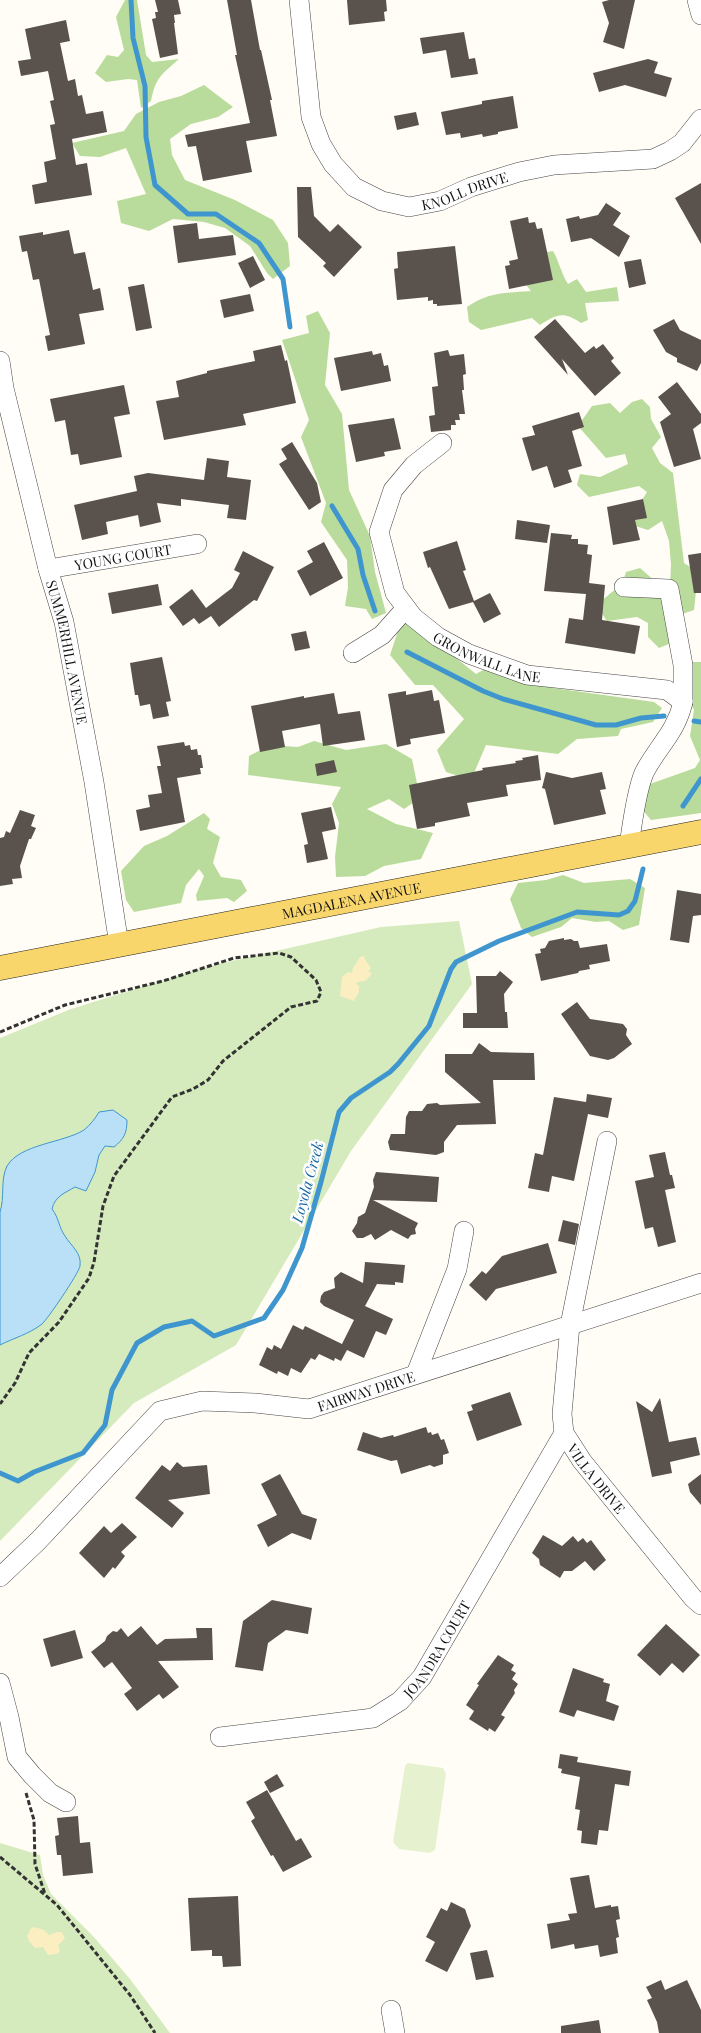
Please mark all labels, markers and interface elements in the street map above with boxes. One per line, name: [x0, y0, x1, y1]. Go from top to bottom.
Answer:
street label: KNOLL DRIVE: [420, 167, 510, 214]
street label: YOUNG COURT: [72, 539, 173, 574]
street label: SUMMERHILL AVENUE: [42, 577, 92, 726]
street label: GRONWALL LANE: [430, 627, 542, 686]
street label: MAGDALENA AVENUE: [280, 877, 422, 923]
water label: Loyola Creek: [286, 1139, 327, 1226]
street label: FAIRWAY DRIVE: [315, 1366, 417, 1415]
street label: VILLA DRIVE: [563, 1439, 630, 1517]
street label: JOANDRA COURT: [398, 1597, 474, 1702]

